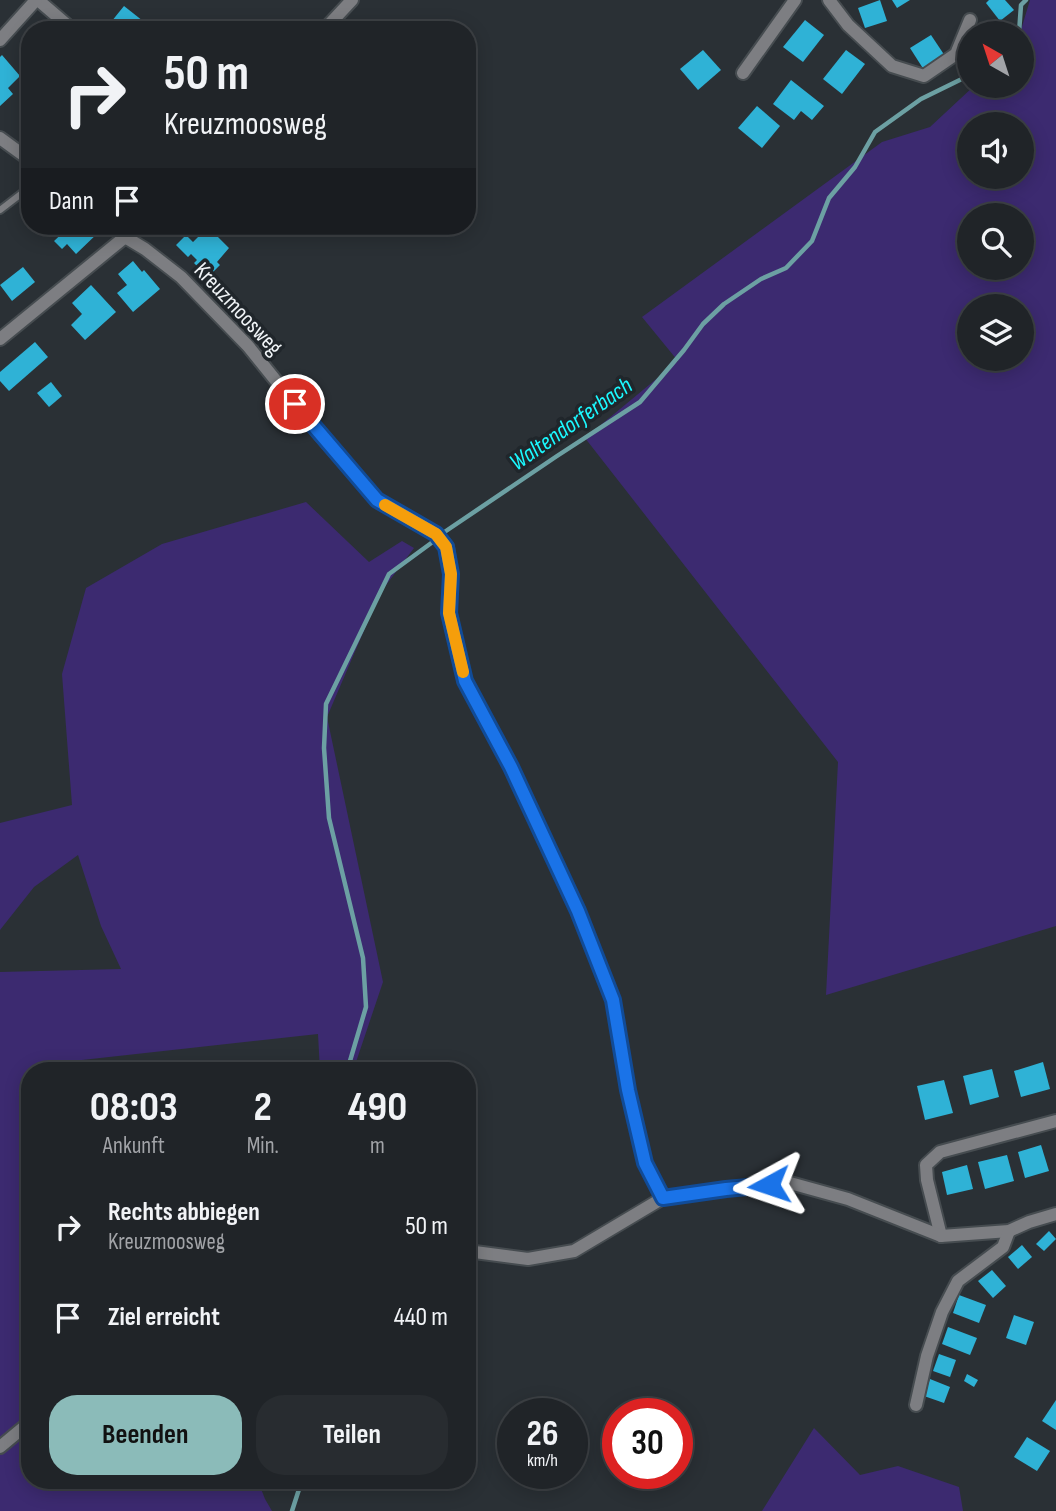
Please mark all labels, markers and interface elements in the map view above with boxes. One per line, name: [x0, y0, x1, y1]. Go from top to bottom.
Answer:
north arrow: [957, 21, 1034, 98]
map controls: [957, 21, 1034, 371]
text: 50 m: [164, 45, 249, 104]
icon: right: [49, 49, 140, 140]
text: Kreuzmoosweg: [164, 105, 327, 144]
button: sound: [957, 112, 1034, 189]
icon: arrive: [108, 182, 146, 220]
text: Dann: [49, 186, 94, 217]
button: search: [957, 203, 1034, 280]
street label: Kreuzmoosweg: [188, 257, 288, 361]
button: layers: [957, 294, 1034, 371]
water label: Waltendorferbach: [504, 371, 638, 477]
pin: [265, 374, 325, 434]
icon: arrive: [276, 385, 314, 423]
text: 08:03: [90, 1082, 178, 1133]
text: 2: [254, 1082, 272, 1133]
text: 490: [348, 1082, 407, 1133]
text: Ankunft: [103, 1132, 165, 1160]
text: Min.: [247, 1132, 279, 1160]
text: m: [370, 1132, 385, 1160]
position arrow: [732, 1148, 806, 1222]
text: Rechts abbiegen: [108, 1197, 260, 1228]
icon: right: [49, 1208, 87, 1246]
text: 50 m: [405, 1211, 448, 1242]
text: Kreuzmoosweg: [108, 1228, 225, 1256]
icon: arrive: [49, 1299, 87, 1337]
text: Ziel erreicht: [108, 1302, 220, 1333]
text: 440 m: [394, 1302, 448, 1333]
button: Beenden: [49, 1395, 242, 1475]
button: Teilen: [256, 1395, 448, 1475]
speed limit sign: 30: [602, 1398, 693, 1489]
text: 26: [527, 1413, 558, 1456]
text: km/h: [527, 1450, 558, 1471]

